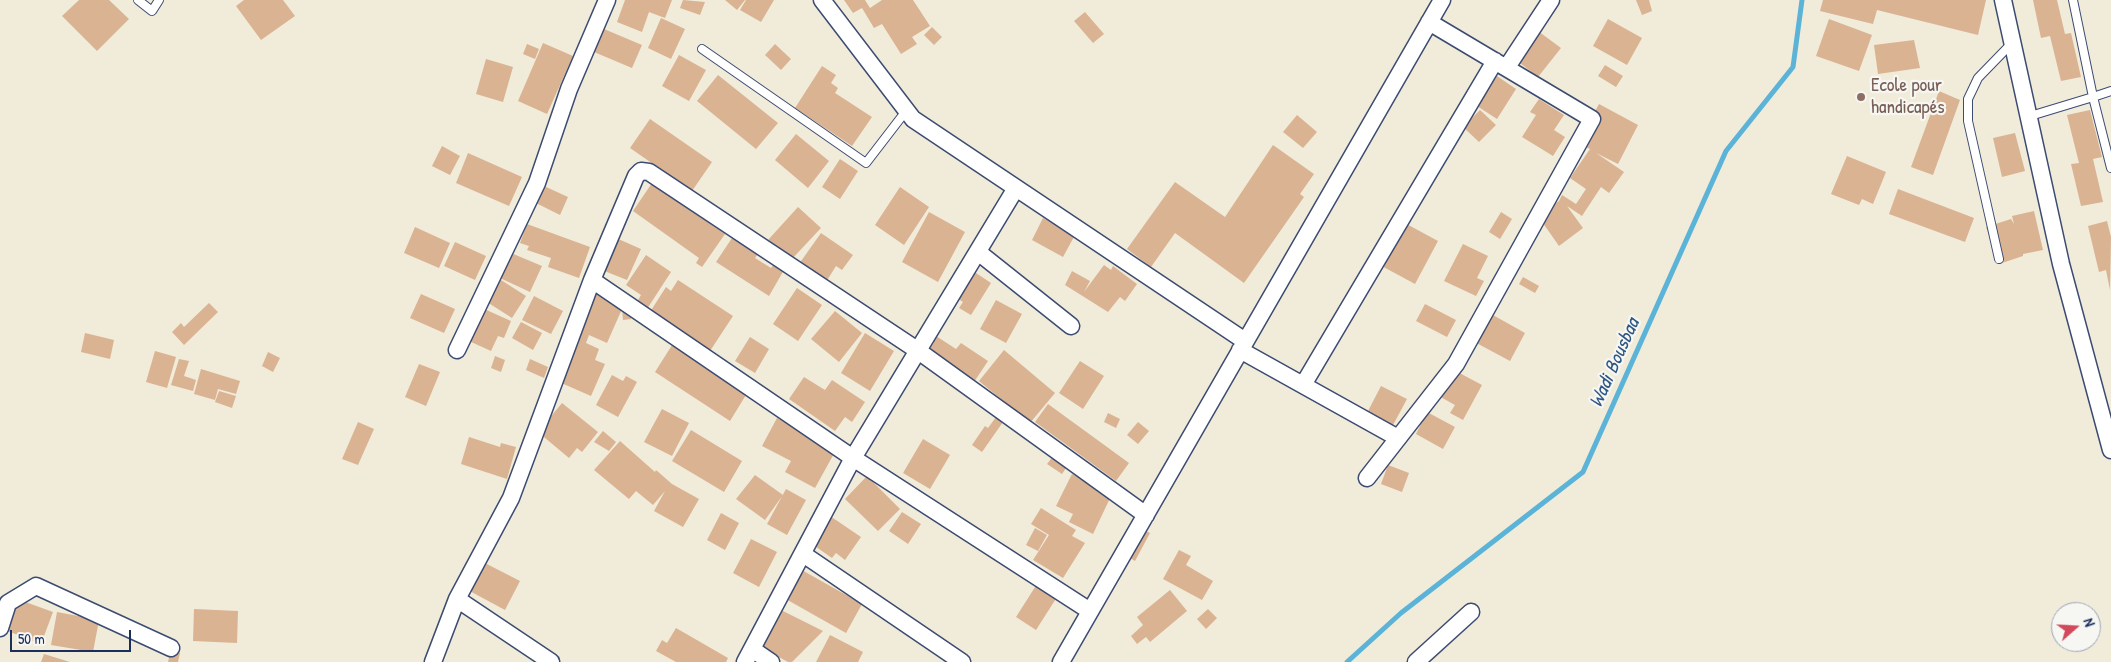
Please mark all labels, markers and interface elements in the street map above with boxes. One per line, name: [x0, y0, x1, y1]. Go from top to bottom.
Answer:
place label: Ecole pour handicapés: [1871, 75, 1945, 119]
marker: Ecole pour handicapés: [1855, 91, 1867, 103]
water label: Wadi Bousbaa: [1585, 315, 1645, 411]
north arrow: [2051, 602, 2101, 652]
text: N: [2080, 616, 2100, 629]
scale bar: [12, 620, 134, 652]
text: 50 m: [18, 628, 45, 649]

